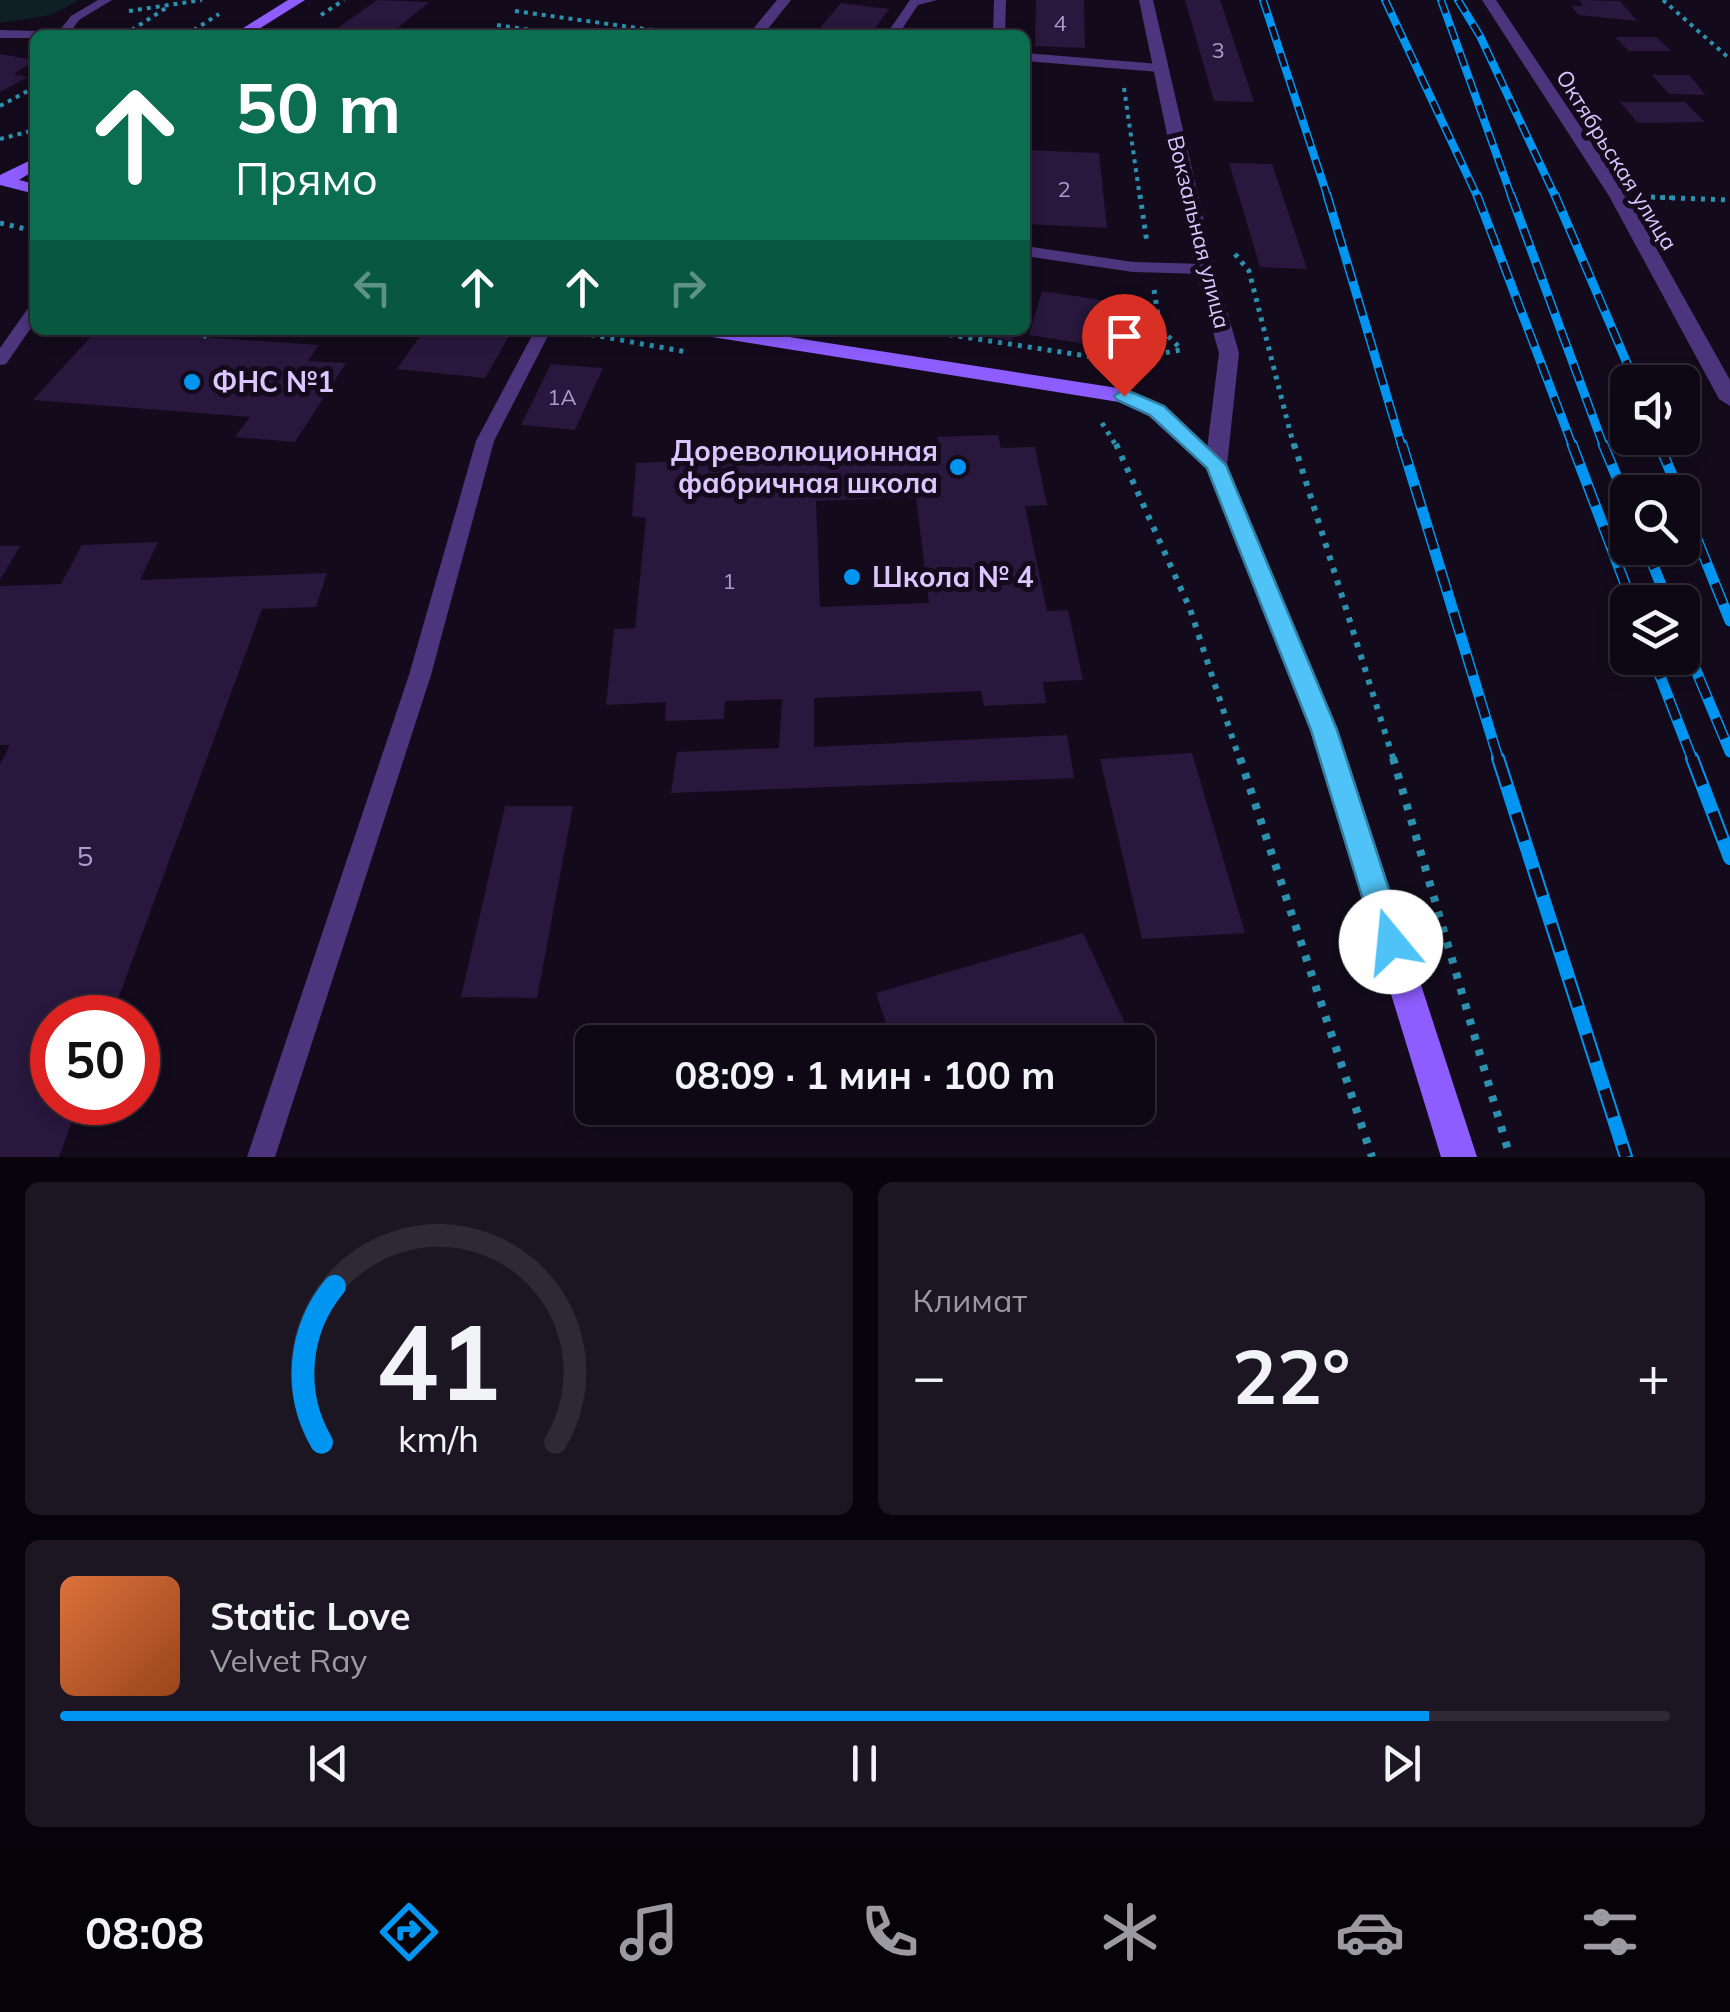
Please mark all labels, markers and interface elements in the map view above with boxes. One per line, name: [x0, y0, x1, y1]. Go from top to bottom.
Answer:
house number: 4: [1053, 9, 1067, 37]
house number: 3: [1211, 36, 1225, 64]
text: 50 m: [235, 63, 401, 151]
street label: Октябрьская улица: [1550, 65, 1684, 255]
icon: ahead: [70, 70, 200, 200]
street label: Вокзальная улица: [1162, 133, 1236, 331]
text: Прямо: [235, 150, 378, 206]
house number: 2: [1057, 175, 1071, 203]
icon: left: [345, 260, 400, 315]
icon: ahead: [450, 260, 505, 315]
icon: ahead: [555, 260, 610, 315]
icon: right: [660, 260, 715, 315]
pin: [1082, 294, 1167, 397]
icon: arrive: [1097, 309, 1152, 364]
place label: ФНС №1: [212, 364, 334, 399]
map controls: [1610, 365, 1700, 675]
button: sound: [1610, 365, 1700, 455]
marker: ФНС №1: [181, 371, 203, 393]
house number: 1А: [547, 383, 577, 411]
place label: Дореволюционная фабричная школа: [671, 433, 938, 500]
marker: Дореволюционная фабричная школа: [947, 456, 969, 478]
button: search: [1610, 475, 1700, 565]
place label: Школа № 4: [872, 559, 1034, 594]
marker: Школа № 4: [841, 566, 863, 588]
house number: 1: [722, 567, 736, 595]
button: layers: [1610, 585, 1700, 675]
house number: 5: [77, 838, 93, 873]
position arrow: [1339, 890, 1443, 994]
speed limit sign: 50: [30, 995, 160, 1125]
text: 08:09 · 1 мин · 100 m: [675, 1051, 1055, 1099]
text: Климат: [913, 1280, 1027, 1320]
text: 41: [376, 1295, 501, 1426]
text: 22°: [1232, 1329, 1350, 1423]
text: −: [913, 1341, 946, 1410]
text: +: [1637, 1341, 1670, 1410]
text: km/h: [398, 1416, 479, 1461]
text: Static Love: [210, 1592, 411, 1640]
text: Velvet Ray: [210, 1640, 367, 1680]
icon: previous: [301, 1736, 356, 1791]
icon: pause: [837, 1736, 892, 1791]
icon: next: [1374, 1736, 1429, 1791]
icon: directions: [374, 1897, 444, 1967]
icon: music: [614, 1897, 684, 1967]
icon: phone: [855, 1897, 925, 1967]
icon: climate: [1095, 1897, 1165, 1967]
icon: car: [1335, 1897, 1405, 1967]
icon: filters: [1575, 1897, 1645, 1967]
text: 08:08: [85, 1904, 204, 1960]

